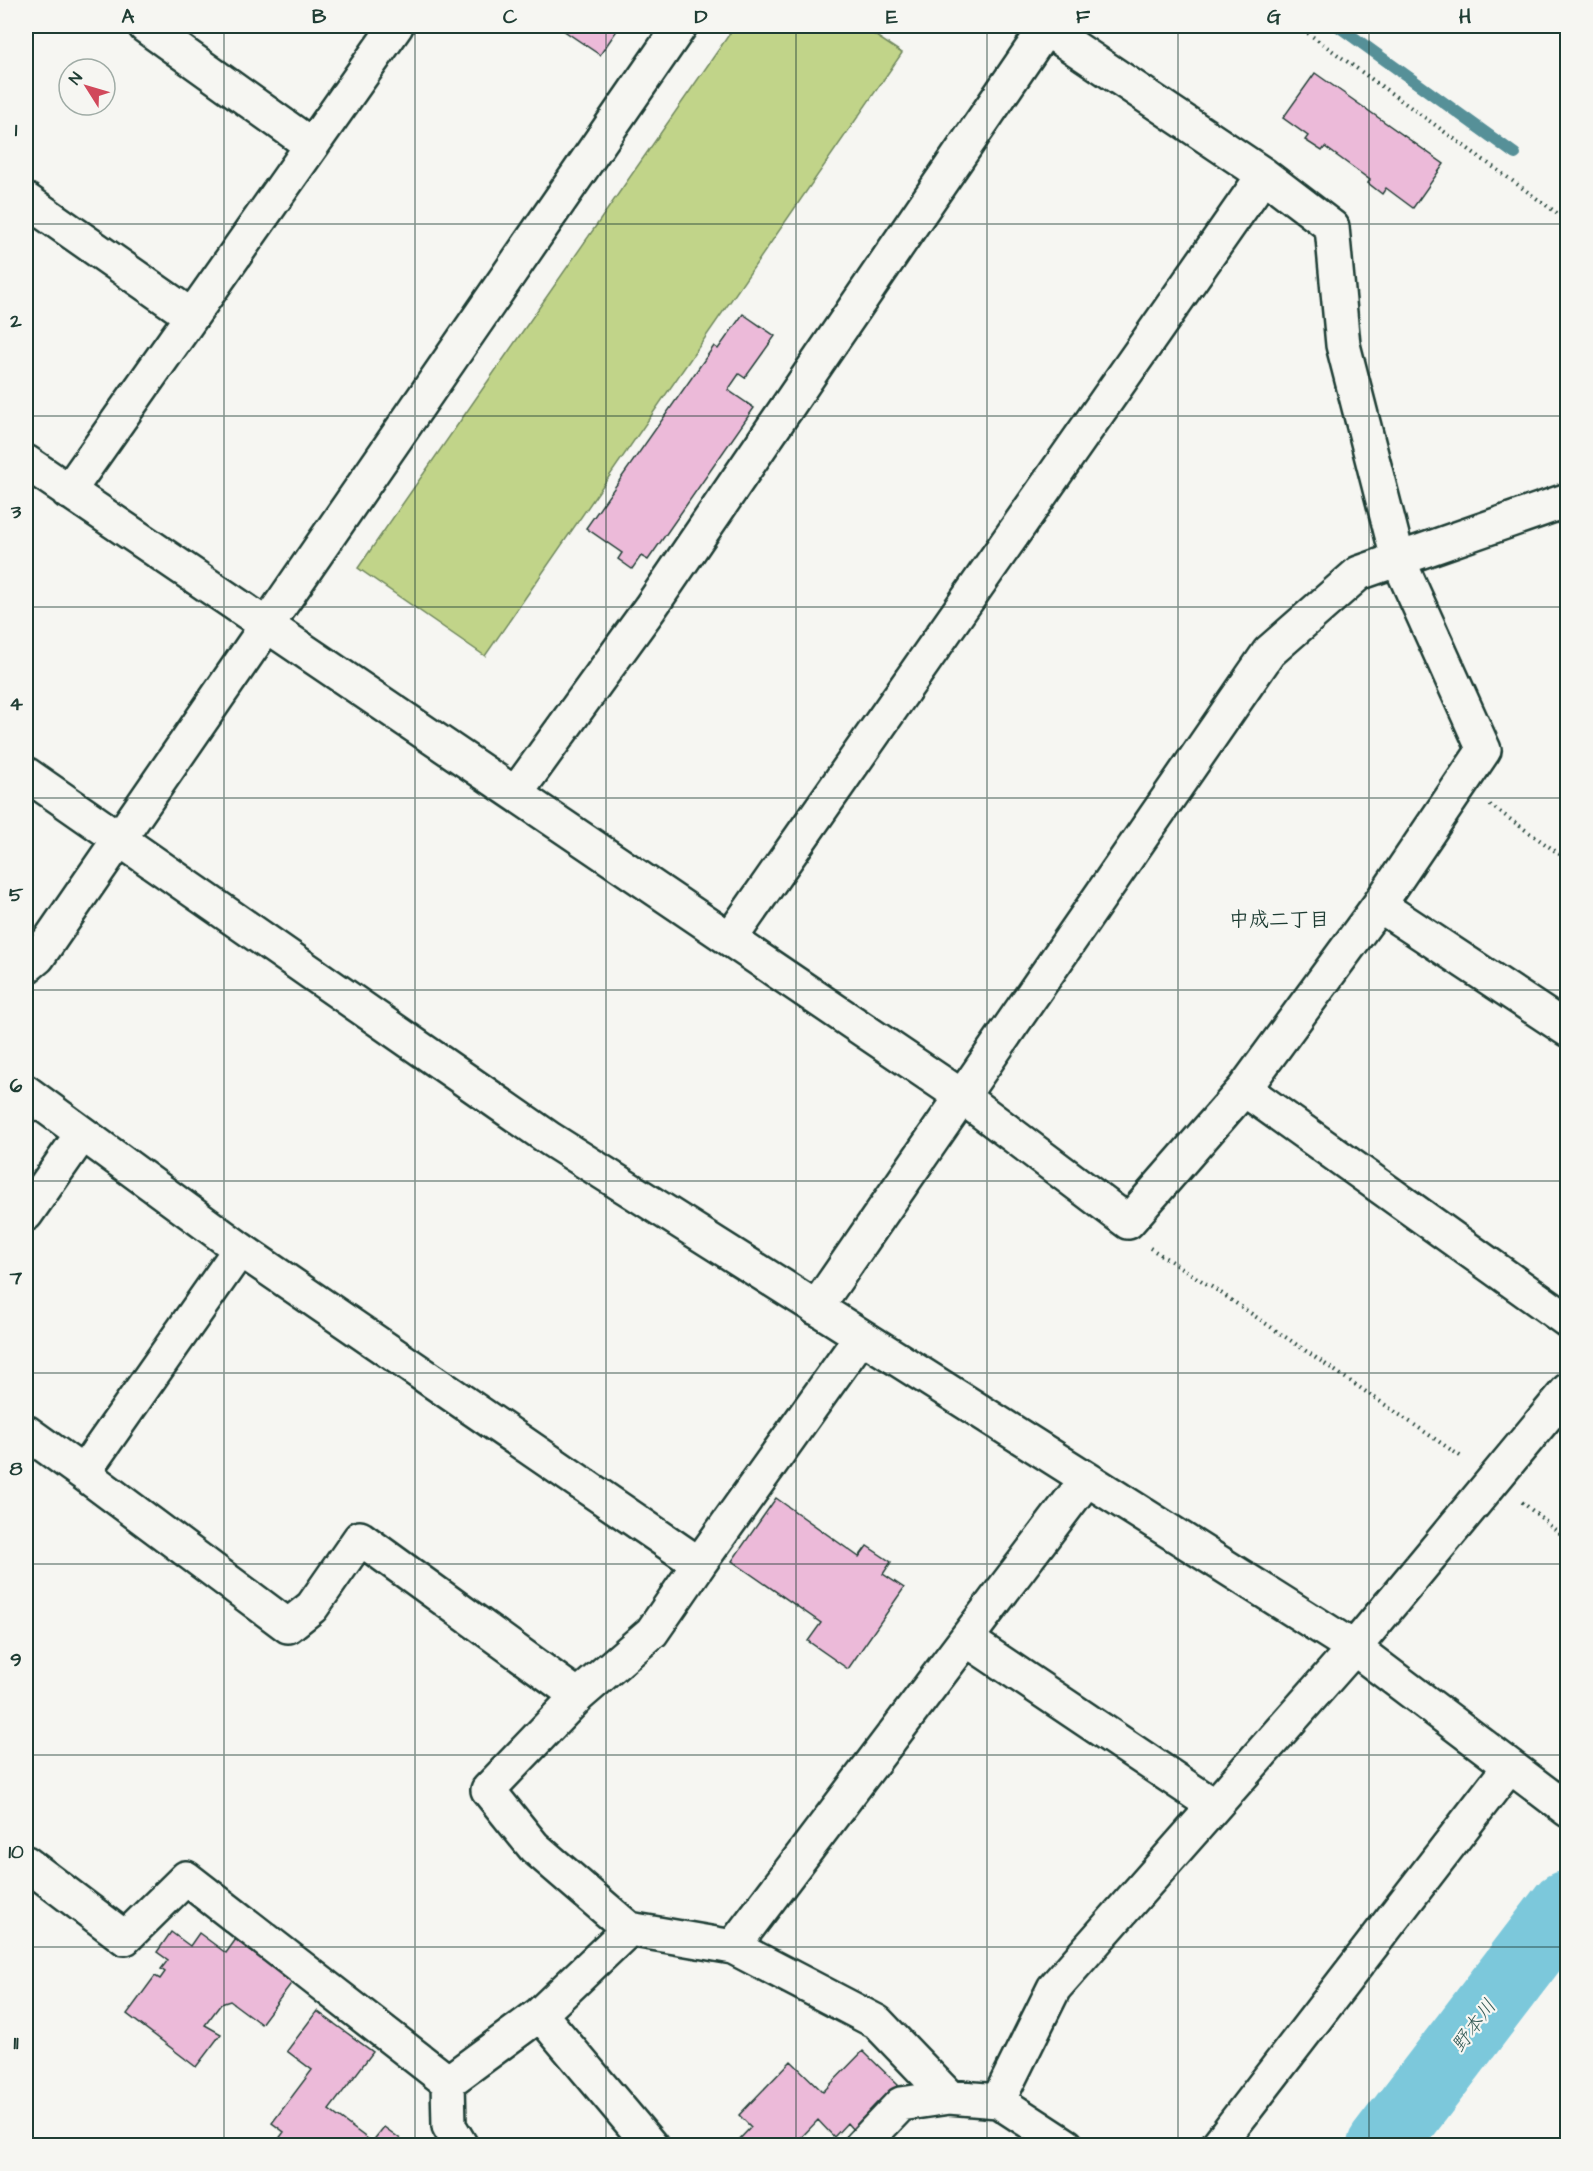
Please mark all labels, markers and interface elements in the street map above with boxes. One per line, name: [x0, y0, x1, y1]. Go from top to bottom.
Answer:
text: A: [122, 3, 135, 31]
text: B: [312, 3, 327, 31]
text: C: [503, 3, 518, 31]
text: D: [695, 3, 708, 31]
text: E: [886, 3, 898, 31]
text: F: [1076, 3, 1091, 31]
text: G: [1267, 3, 1281, 31]
text: H: [1459, 3, 1471, 31]
north arrow: [57, 57, 117, 117]
text: N: [64, 68, 88, 89]
text: 1: [15, 116, 18, 144]
text: 2: [9, 307, 22, 335]
text: 3: [10, 498, 22, 526]
text: 4: [9, 690, 23, 718]
text: 5: [9, 881, 24, 909]
district label: 中成二丁目: [1229, 906, 1329, 934]
text: 6: [10, 1072, 23, 1100]
text: 7: [9, 1264, 23, 1292]
text: 8: [10, 1455, 23, 1483]
text: 9: [10, 1646, 22, 1674]
text: 10: [8, 1838, 24, 1866]
water label: 野本川: [1445, 1994, 1503, 2058]
text: 11: [13, 2029, 19, 2057]

